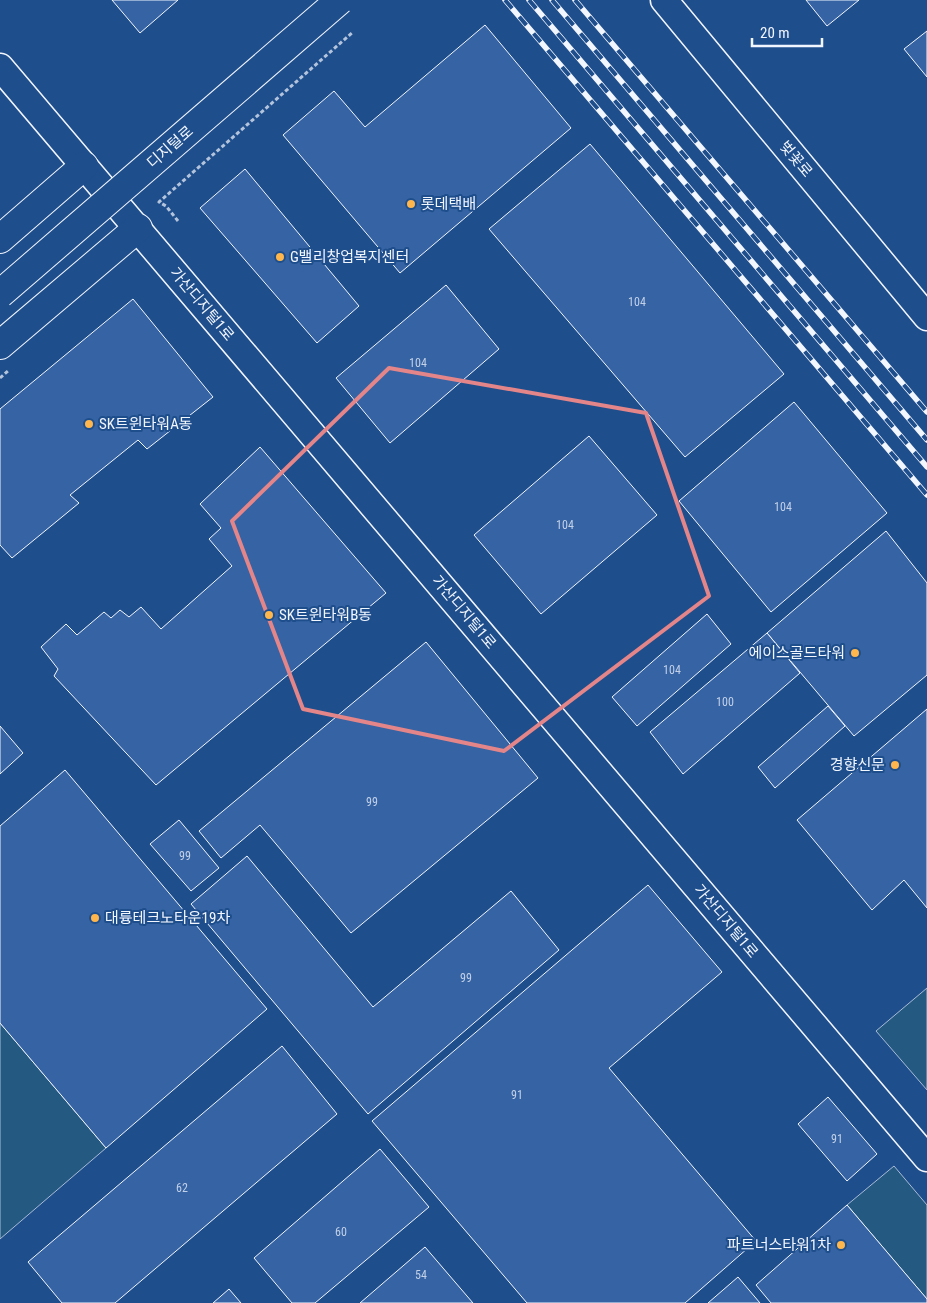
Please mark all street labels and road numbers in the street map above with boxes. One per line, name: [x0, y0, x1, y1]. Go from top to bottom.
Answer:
street label: 디지털로: [143, 122, 197, 172]
street label: 벚꽃로: [776, 137, 816, 181]
street label: 가산디지털1로: [166, 264, 238, 344]
street label: 가산디지털1로: [428, 572, 500, 652]
street label: 가산디지털1로: [690, 881, 762, 961]

